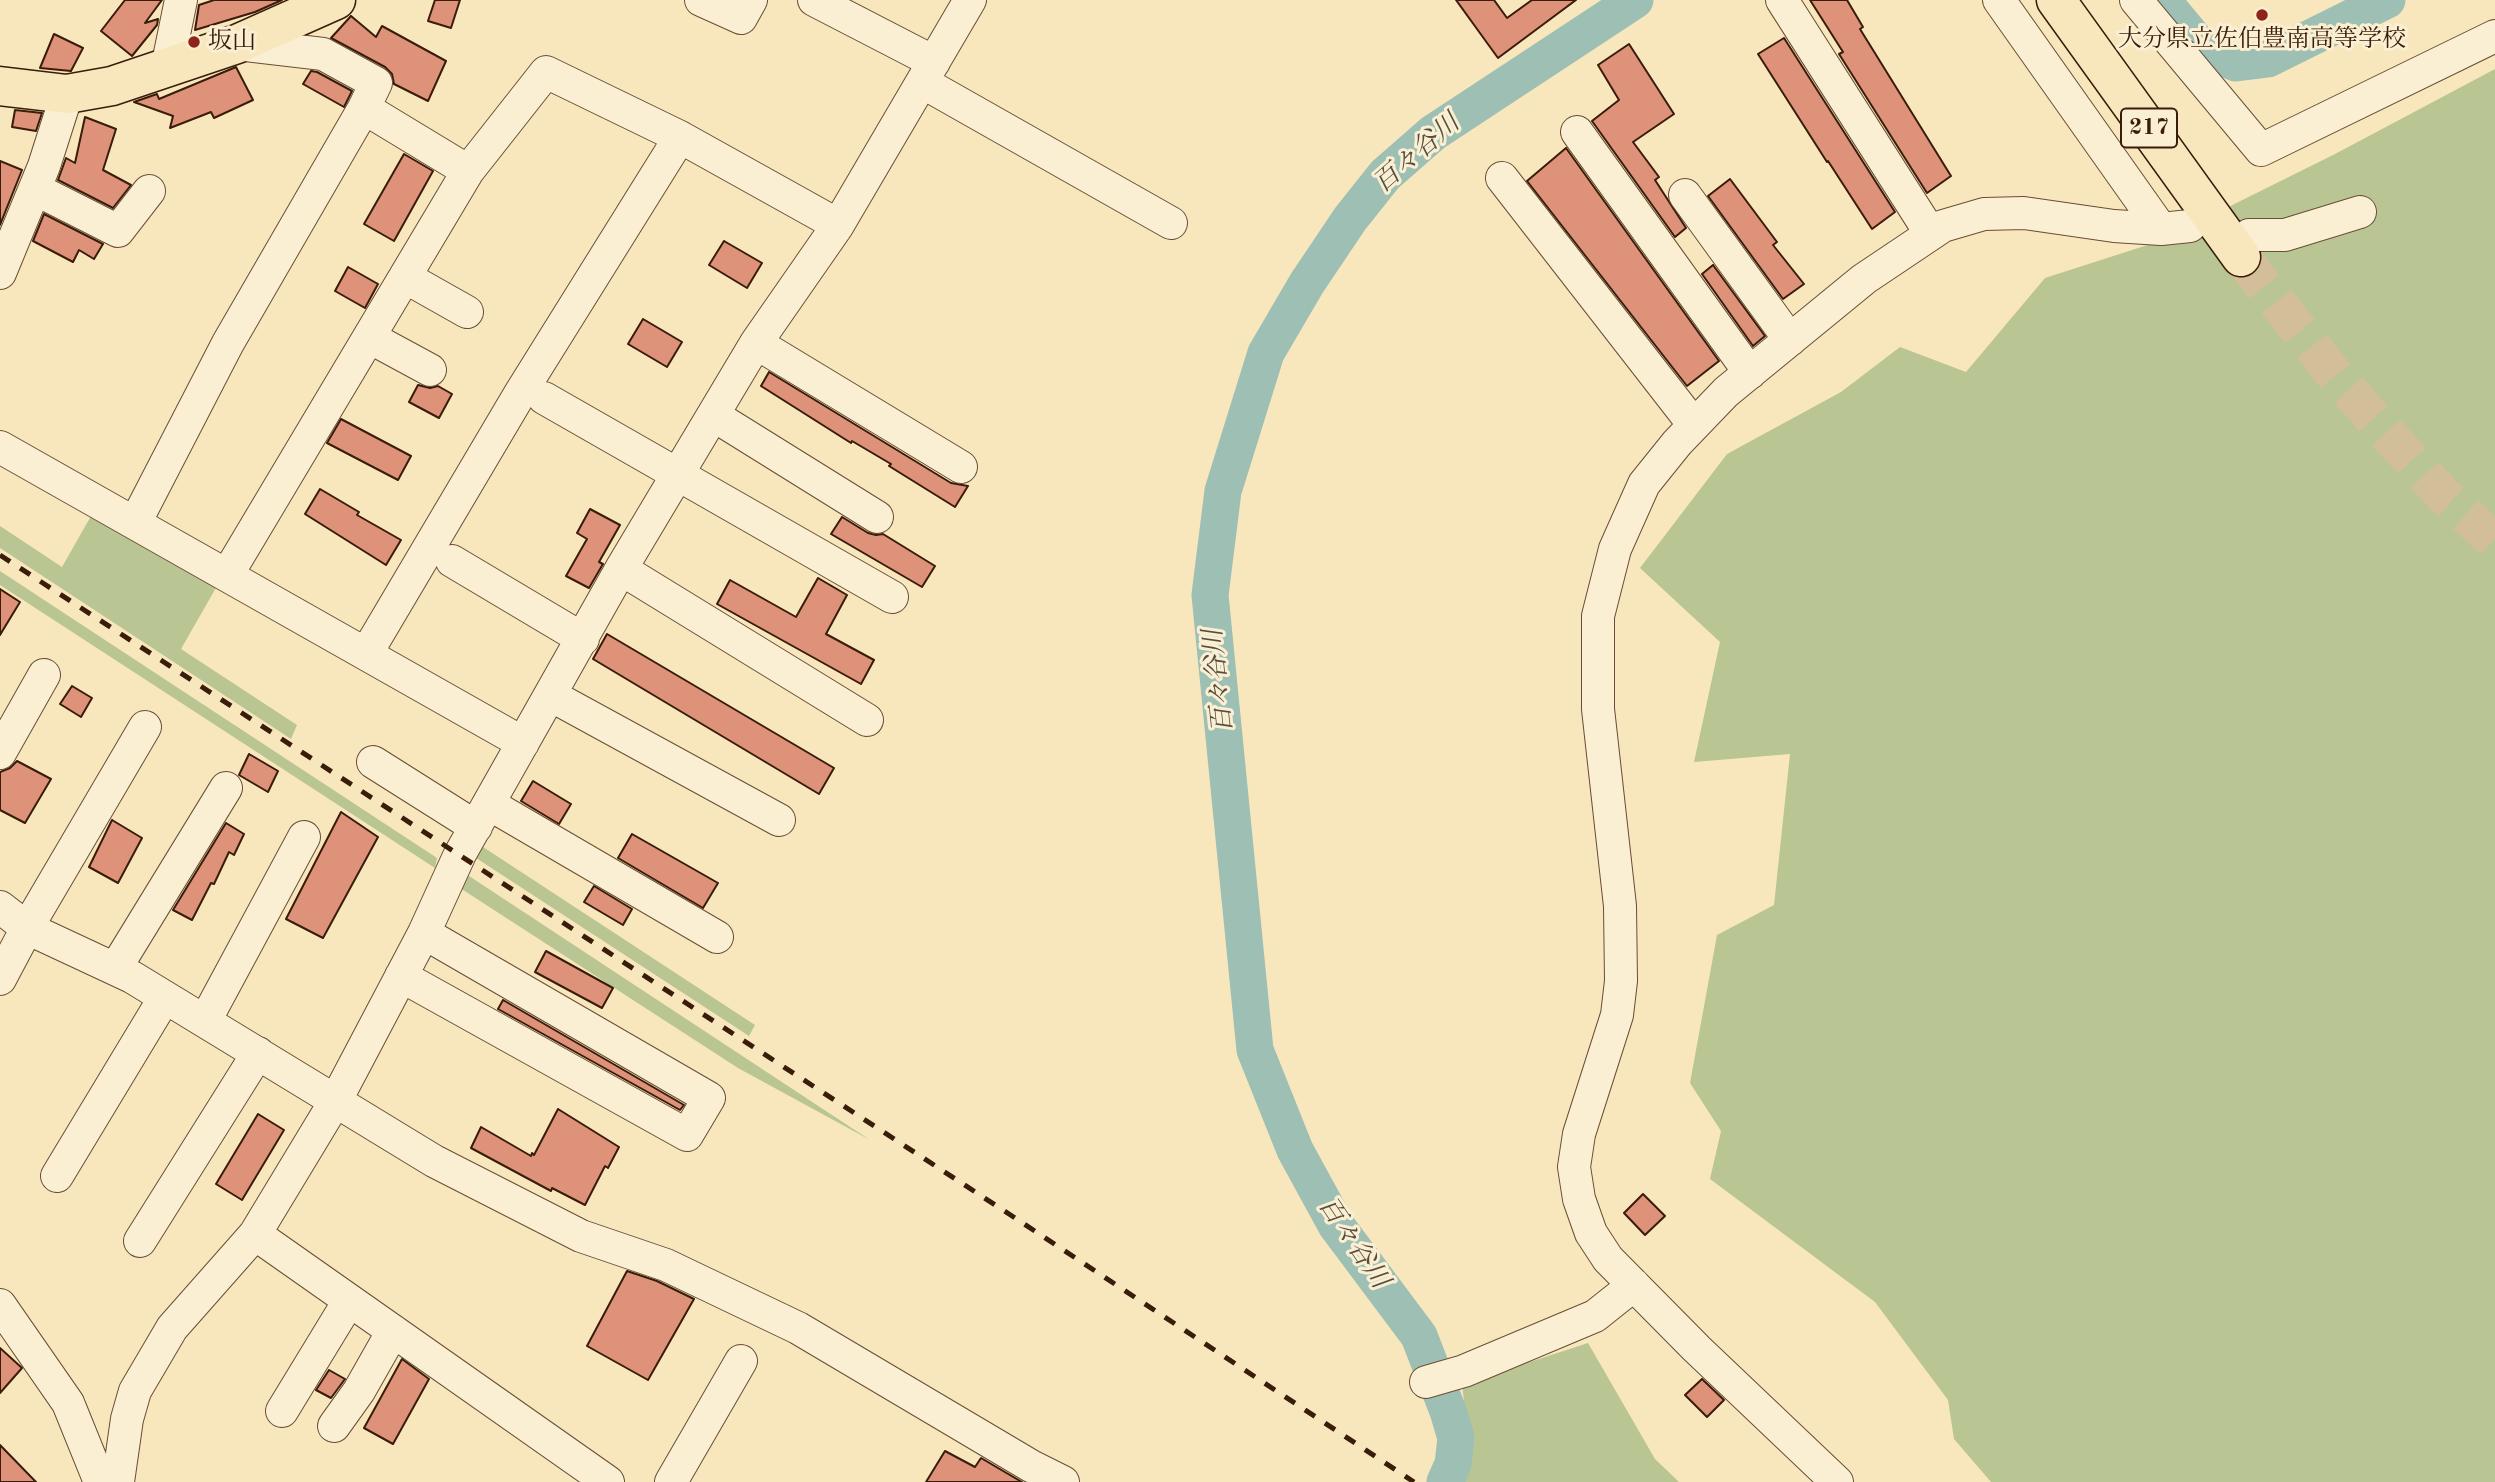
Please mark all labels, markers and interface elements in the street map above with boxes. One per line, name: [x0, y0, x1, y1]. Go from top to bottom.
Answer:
marker: 大分県立佐伯豊南高等学校: [2254, 7, 2270, 23]
place label: 大分県立佐伯豊南高等学校: [2118, 26, 2406, 54]
place label: 坂山: [208, 28, 256, 56]
marker: 坂山: [186, 34, 202, 50]
water label: 百々谷川: [1368, 108, 1466, 200]
road number: 217: [2121, 108, 2177, 148]
water label: 百々谷川: [1198, 628, 1240, 734]
water label: 百々谷川: [1311, 1191, 1395, 1295]

